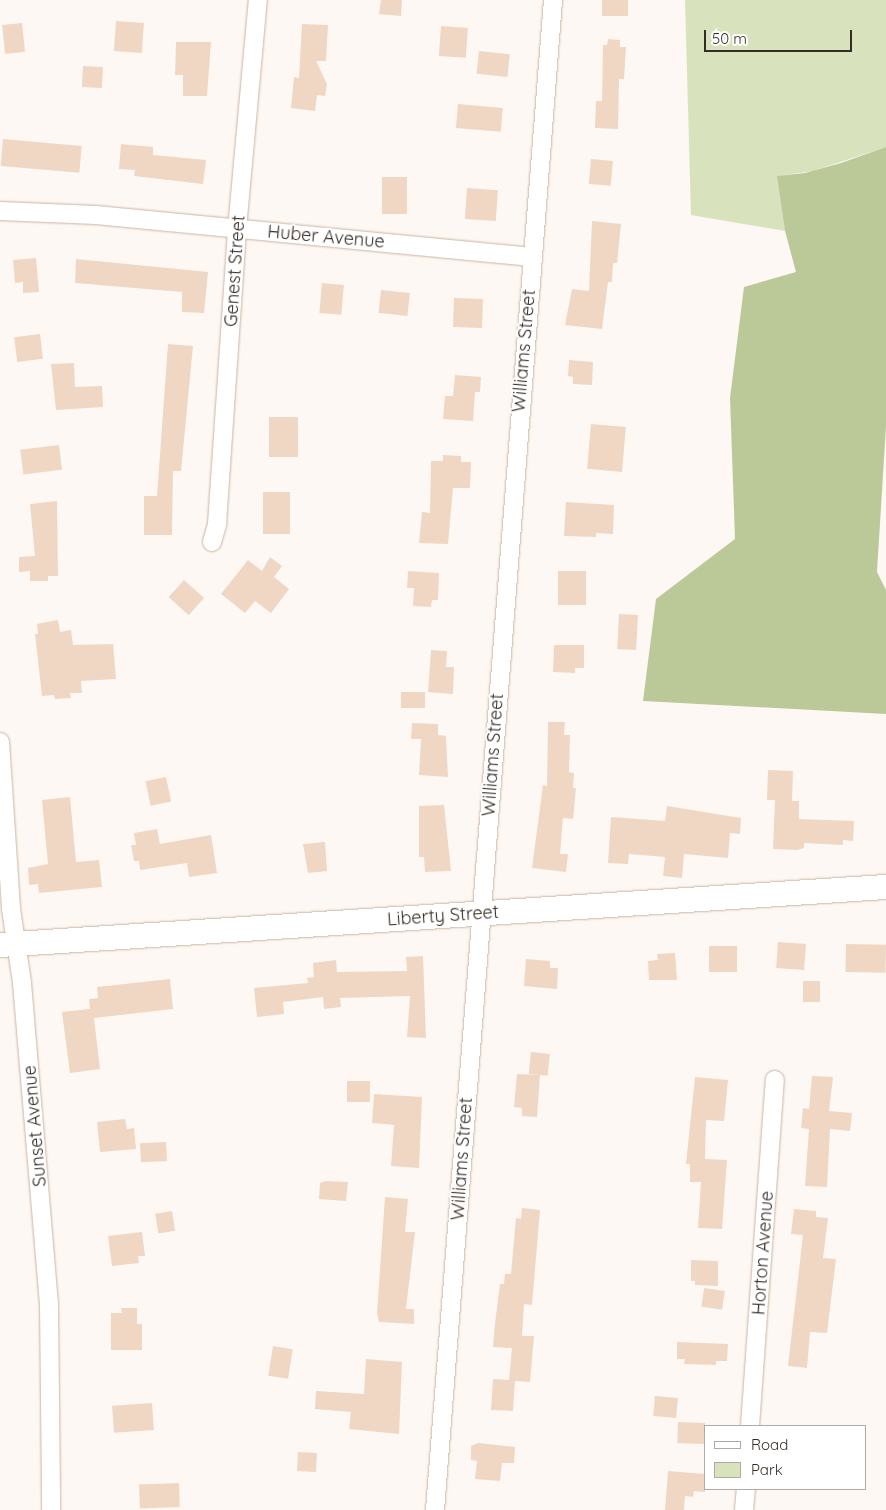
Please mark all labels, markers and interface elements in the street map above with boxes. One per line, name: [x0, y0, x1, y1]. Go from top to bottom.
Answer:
scale bar: [706, 20, 854, 52]
text: 50 m: [712, 29, 747, 48]
street label: Genest Street: [220, 214, 250, 328]
street label: Huber Avenue: [266, 221, 386, 253]
street label: Williams Street: [508, 289, 540, 413]
street label: Williams Street: [478, 693, 508, 817]
street label: Liberty Street: [386, 901, 500, 931]
street label: Sunset Avenue: [19, 1064, 51, 1188]
street label: Williams Street: [447, 1097, 477, 1221]
street label: Horton Avenue: [748, 1190, 778, 1316]
legend: [704, 1425, 866, 1490]
text: Road: [751, 1435, 788, 1454]
text: Park: [751, 1460, 783, 1479]

